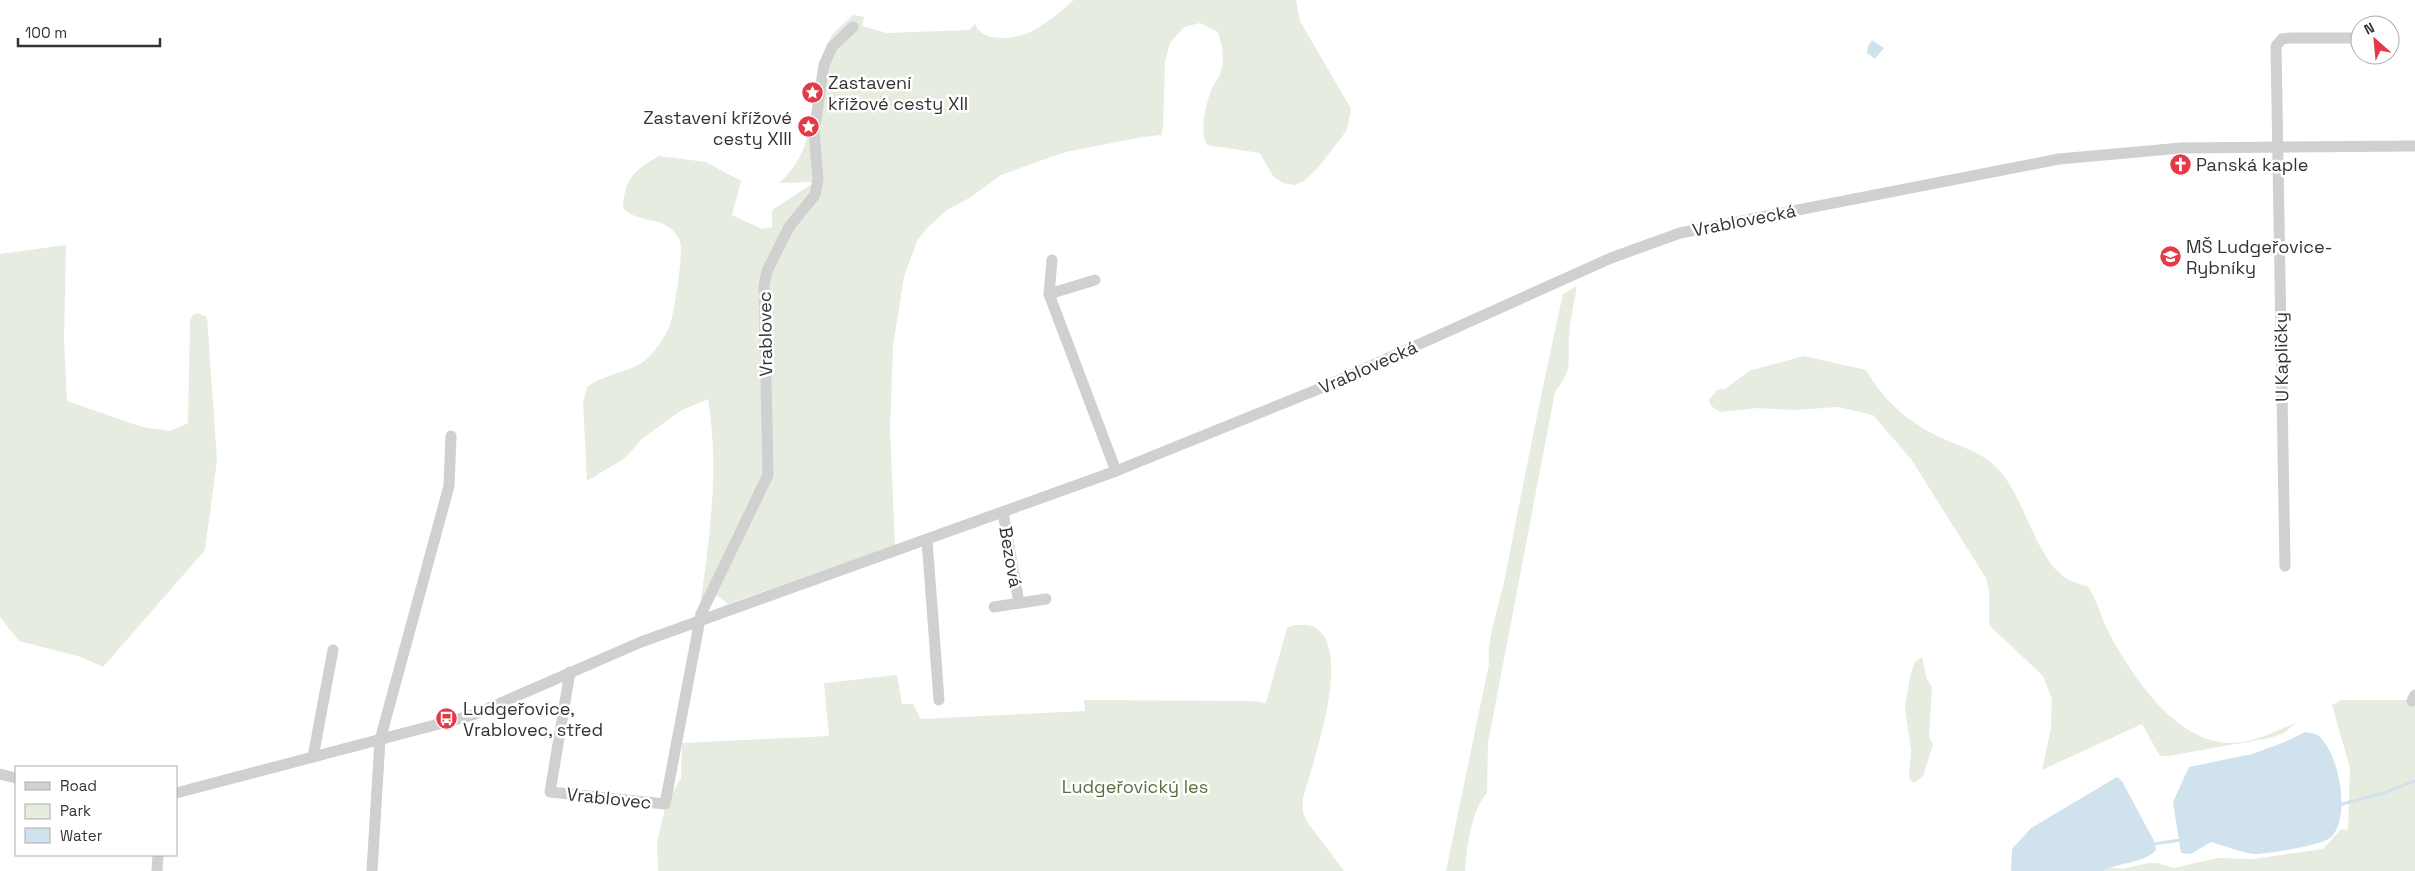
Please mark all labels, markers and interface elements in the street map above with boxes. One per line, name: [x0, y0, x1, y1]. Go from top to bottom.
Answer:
scale bar: [18, 15, 160, 47]
north arrow: [2350, 15, 2400, 65]
text: N: [2361, 18, 2377, 39]
text: 100 m: [25, 23, 67, 42]
place label: Zastavení křížové cesty XII: [828, 71, 968, 115]
place icon: Zastavení křížové cesty XII: [800, 80, 824, 104]
place label: Zastavení křížové cesty XIII: [643, 106, 792, 150]
place icon: Zastavení křížové cesty XIII: [796, 115, 820, 139]
church icon: Panská kaple: [2168, 152, 2192, 176]
place label: Panská kaple: [2196, 153, 2308, 176]
street label: Vrablovecká: [1690, 199, 1798, 241]
place label: MŠ Ludgeřovice- Rybníky: [2186, 235, 2333, 279]
school or university icon: MŠ Ludgeřovice- Rybníky: [2158, 244, 2182, 268]
street label: Vrablovec: [753, 291, 777, 377]
street label: U Kapličky: [2269, 312, 2293, 402]
street label: Vrablovecká: [1315, 335, 1421, 399]
street label: Bezová: [994, 525, 1028, 589]
place label: Ludgeřovice, Vrablovec, střed: [463, 697, 603, 741]
bus stop icon: Ludgeřovice, Vrablovec, střed: [435, 706, 459, 730]
legend: [15, 766, 178, 856]
park label: Ludgeřovický les: [1062, 775, 1208, 798]
text: Road: [60, 776, 97, 795]
street label: Vrablovec: [565, 782, 653, 814]
text: Park: [60, 801, 91, 820]
text: Water: [60, 826, 103, 845]

